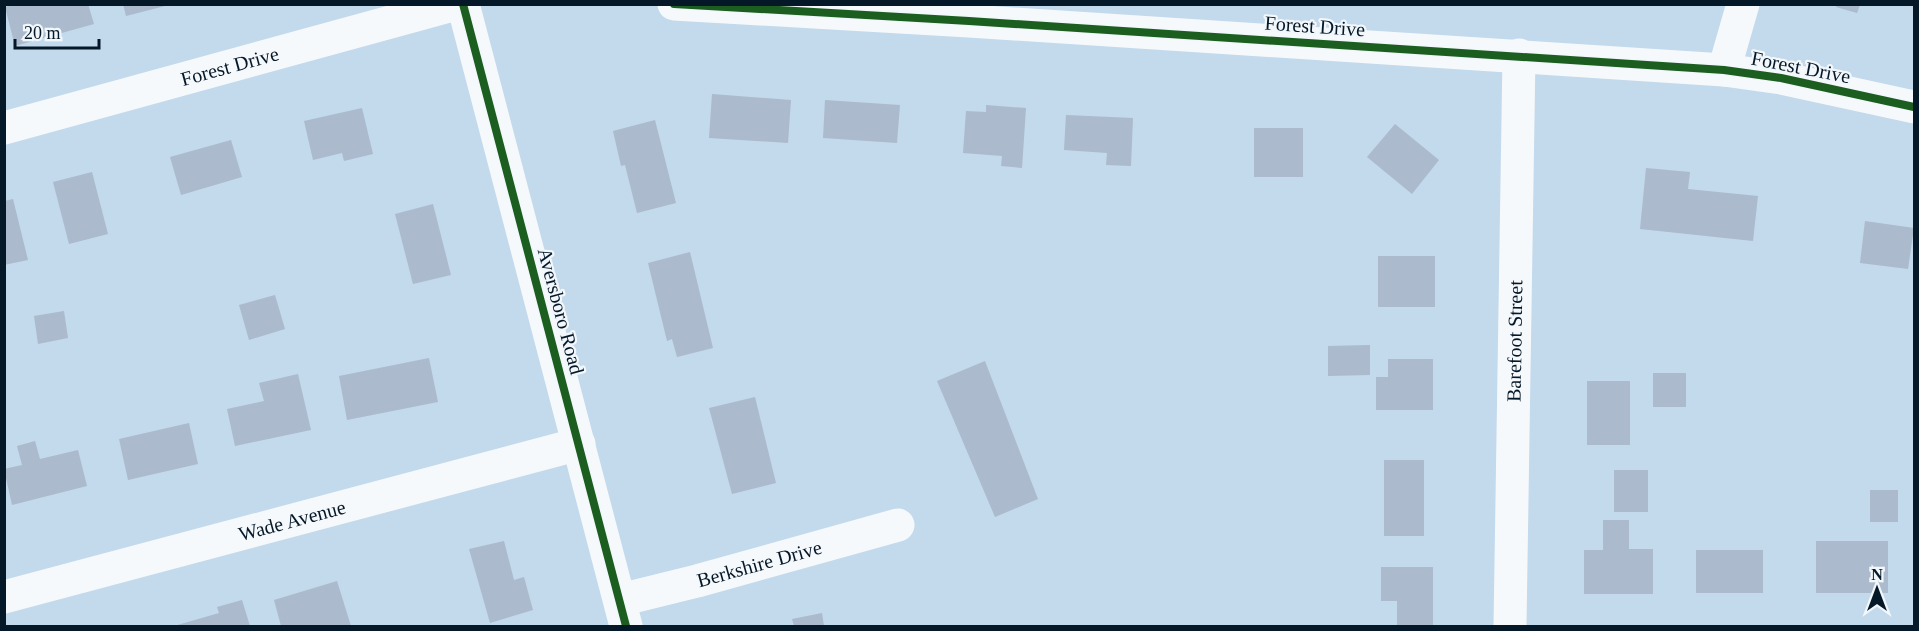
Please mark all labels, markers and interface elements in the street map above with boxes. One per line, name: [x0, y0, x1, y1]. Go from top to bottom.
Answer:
scale bar: [15, 12, 99, 50]
street label: Forest Drive: [1264, 12, 1366, 40]
text: 20 m: [24, 23, 61, 43]
street label: Forest Drive: [178, 42, 281, 90]
street label: Forest Drive: [1750, 47, 1853, 87]
street label: Aversboro Road: [534, 245, 588, 377]
street label: Barefoot Street: [1503, 280, 1526, 402]
street label: Wade Avenue: [236, 496, 348, 545]
street label: Berkshire Drive: [695, 536, 824, 591]
north arrow: [1847, 559, 1907, 619]
text: N: [1871, 566, 1883, 583]

